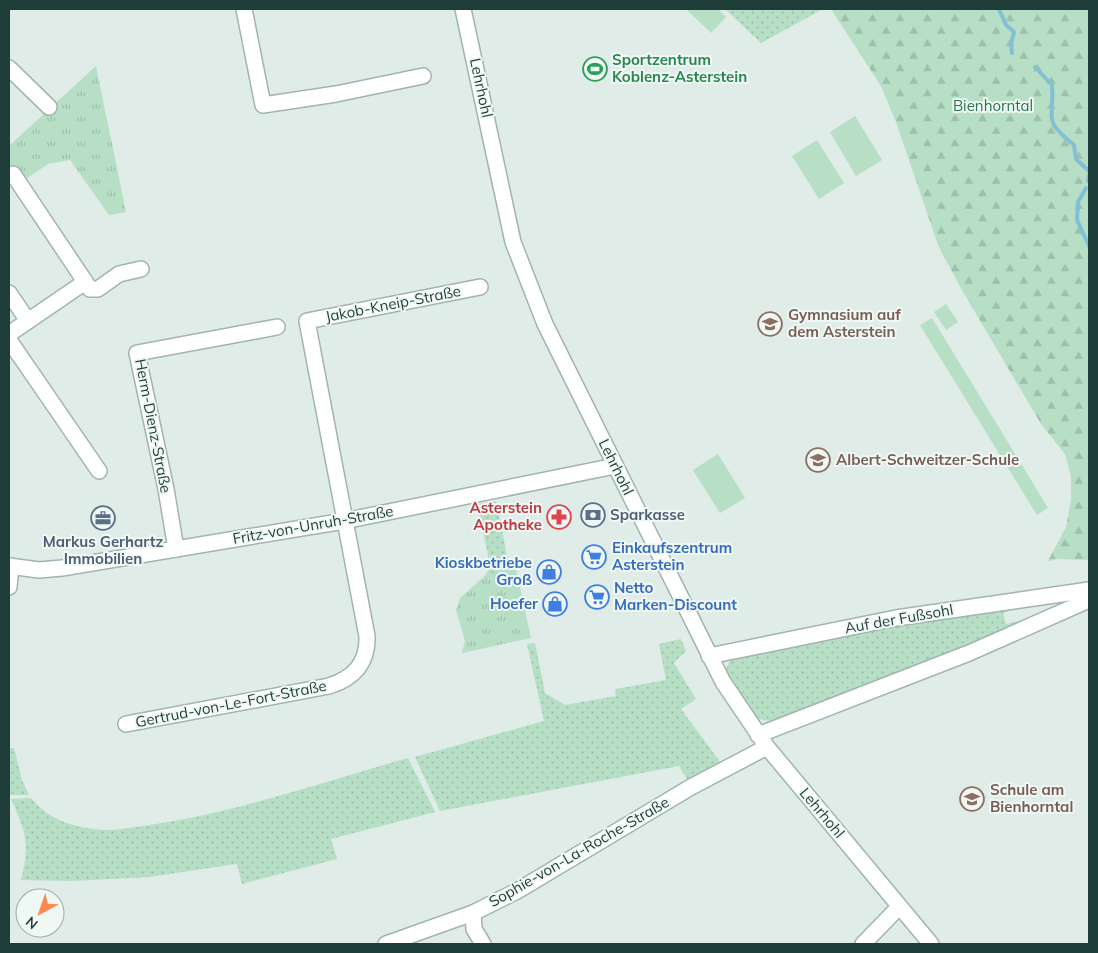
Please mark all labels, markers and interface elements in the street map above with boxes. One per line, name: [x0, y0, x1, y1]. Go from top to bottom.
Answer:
place label: Sportzentrum Koblenz-Asterstein: [612, 50, 747, 86]
street label: Lehrhohl: [466, 56, 497, 119]
sports icon: Sportzentrum Koblenz-Asterstein: [582, 56, 608, 82]
park label: Bienhorntal: [953, 96, 1033, 115]
street label: Jakob-Kneip-Straße: [324, 281, 462, 326]
place label: Gymnasium auf dem Asterstein: [788, 305, 901, 341]
school or university icon: Gymnasium auf dem Asterstein: [757, 311, 783, 337]
street label: Herm-Dienz-Straße: [131, 357, 176, 495]
street label: Lehrhohl: [595, 436, 638, 498]
school or university icon: Albert-Schweitzer-Schule: [805, 447, 831, 473]
place label: Albert-Schweitzer-Schule: [836, 450, 1019, 469]
place label: Asterstein Apotheke: [470, 498, 542, 534]
street label: Fritz-von-Unruh-Straße: [231, 501, 395, 548]
bank icon: Sparkasse: [580, 502, 606, 528]
pharmacy icon: Asterstein Apotheke: [546, 504, 572, 530]
office icon: Markus Gerhartz Immobilien: [90, 505, 116, 531]
place label: Sparkasse: [610, 505, 685, 524]
place label: Markus Gerhartz Immobilien: [43, 532, 163, 568]
place label: Einkaufszentrum Asterstein: [612, 538, 732, 574]
supermarket icon: Einkaufszentrum Asterstein: [581, 544, 607, 570]
place label: Kioskbetriebe Groß: [435, 553, 532, 589]
shop icon: Kioskbetriebe Groß: [536, 559, 562, 585]
place label: Netto Marken-Discount: [614, 578, 737, 614]
supermarket icon: Netto Marken-Discount: [584, 584, 610, 610]
shop icon: Hoefer: [542, 591, 568, 617]
place label: Hoefer: [490, 594, 538, 613]
street label: Auf der Fußsohl: [843, 600, 955, 637]
street label: Gertrud-von-Le-Fort-Straße: [134, 676, 328, 731]
place label: Schule am Bienhorntal: [990, 780, 1073, 816]
street label: Lehrhohl: [796, 784, 849, 842]
school or university icon: Schule am Bienhorntal: [959, 786, 985, 812]
street label: Sophie-von-La-Roche-Straße: [485, 792, 672, 911]
north arrow: [15, 888, 65, 938]
text: N: [22, 913, 41, 933]

